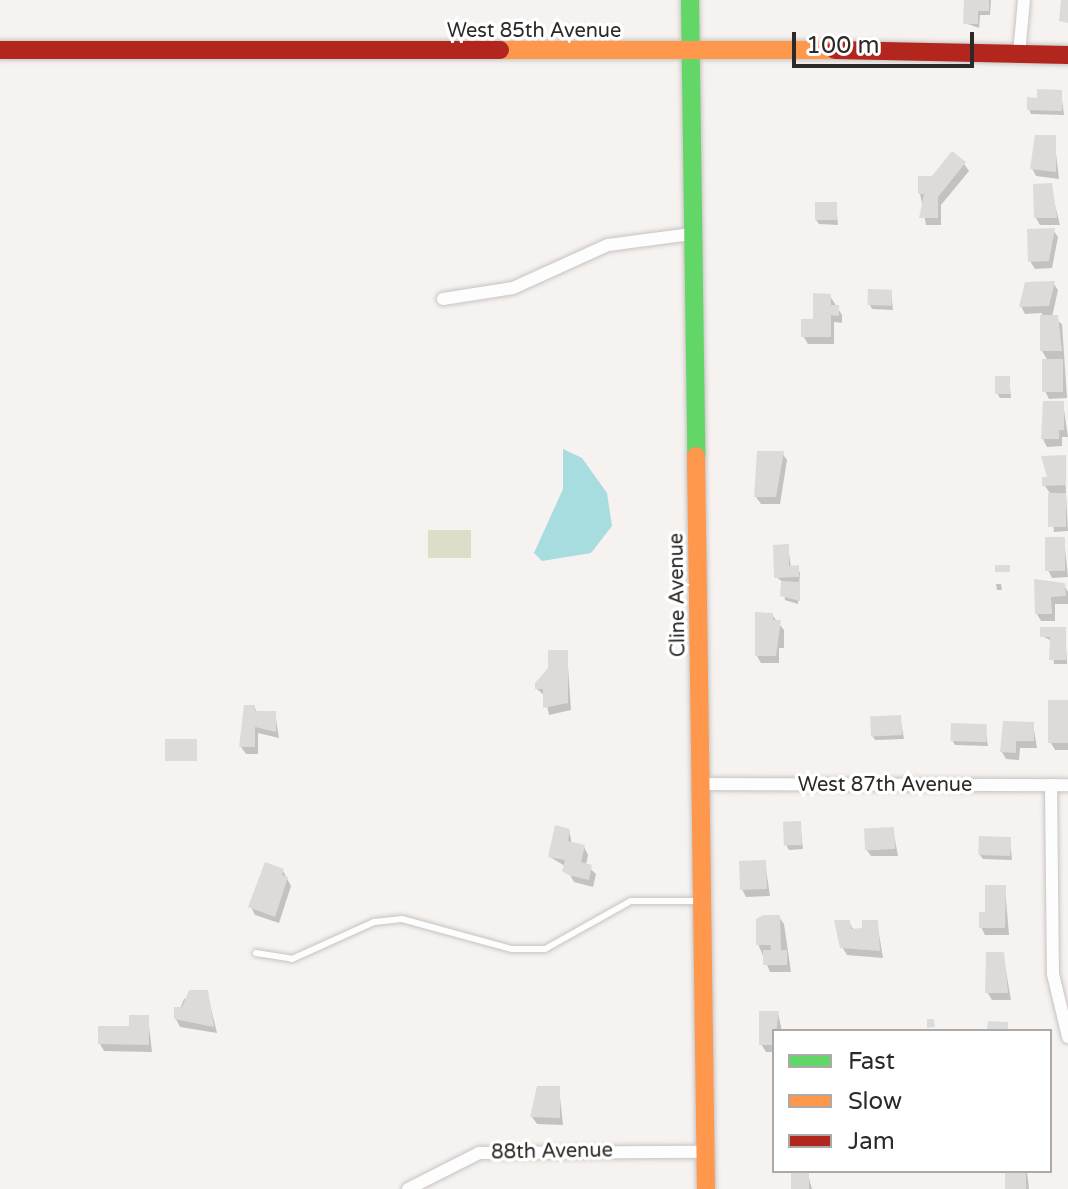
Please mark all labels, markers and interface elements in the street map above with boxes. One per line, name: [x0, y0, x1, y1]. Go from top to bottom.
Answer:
scale bar: [796, 16, 978, 66]
street label: West 85th Avenue: [447, 19, 621, 43]
text: 100 m: [806, 31, 880, 60]
street label: Cline Avenue: [665, 533, 691, 657]
street label: West 87th Avenue: [798, 773, 972, 797]
legend: [772, 1029, 1052, 1173]
text: Fast: [848, 1047, 895, 1076]
text: Slow: [848, 1087, 902, 1116]
text: Jam: [848, 1127, 895, 1156]
street label: 88th Avenue: [491, 1139, 613, 1165]

